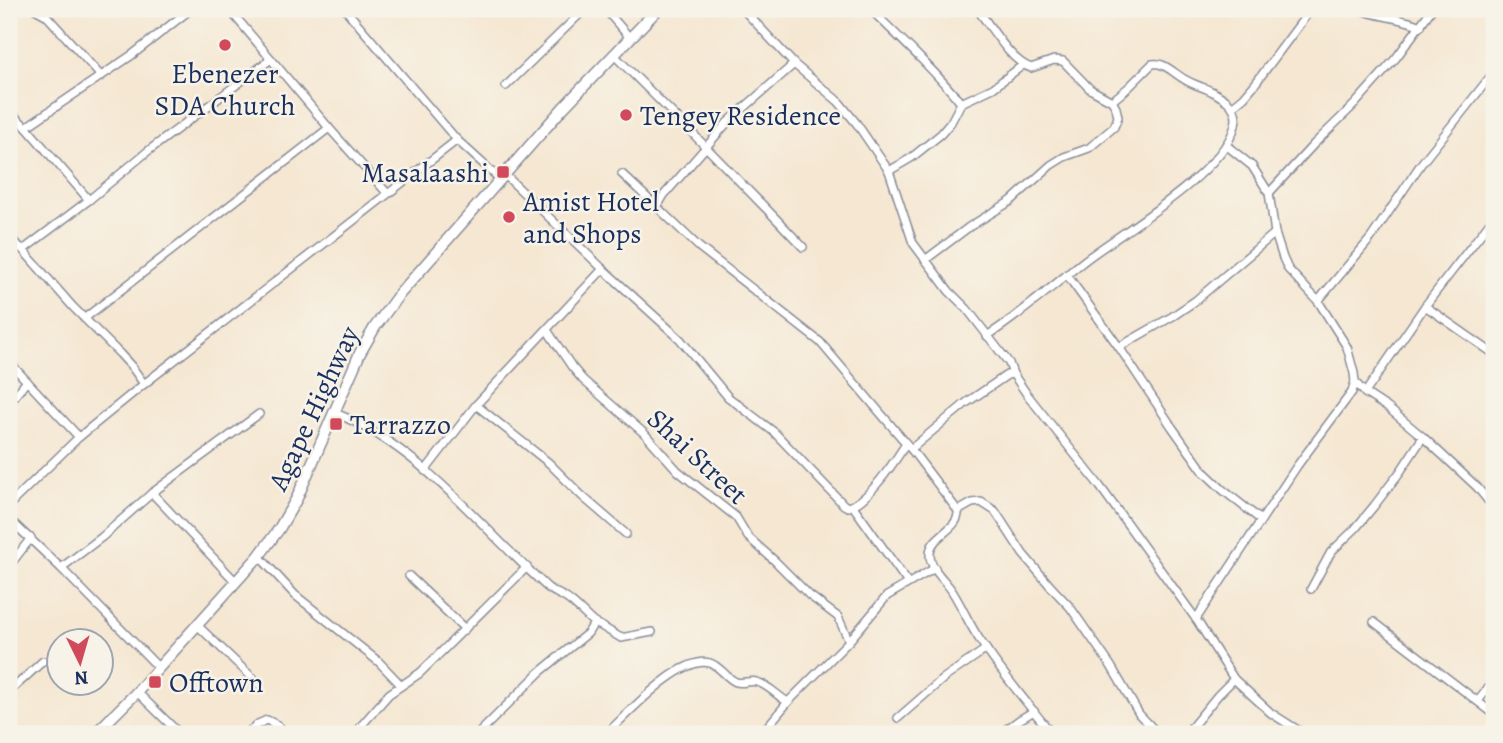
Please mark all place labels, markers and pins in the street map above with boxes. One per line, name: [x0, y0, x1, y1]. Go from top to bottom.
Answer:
marker: Ebenezer SDA Church: [217, 37, 233, 53]
place label: Ebenezer SDA Church: [154, 55, 296, 125]
place label: Tengey Residence: [640, 97, 841, 135]
marker: Tengey Residence: [618, 107, 634, 123]
place label: Masalaashi: [361, 154, 489, 192]
marker: Masalaashi: [495, 164, 511, 180]
place label: Amist Hotel and Shops: [522, 183, 659, 253]
marker: Amist Hotel and Shops: [501, 209, 517, 225]
place label: Tarrazzo: [350, 406, 451, 444]
marker: Tarrazzo: [328, 416, 344, 432]
place label: Offtown: [169, 664, 264, 702]
marker: Offtown: [147, 674, 163, 690]

